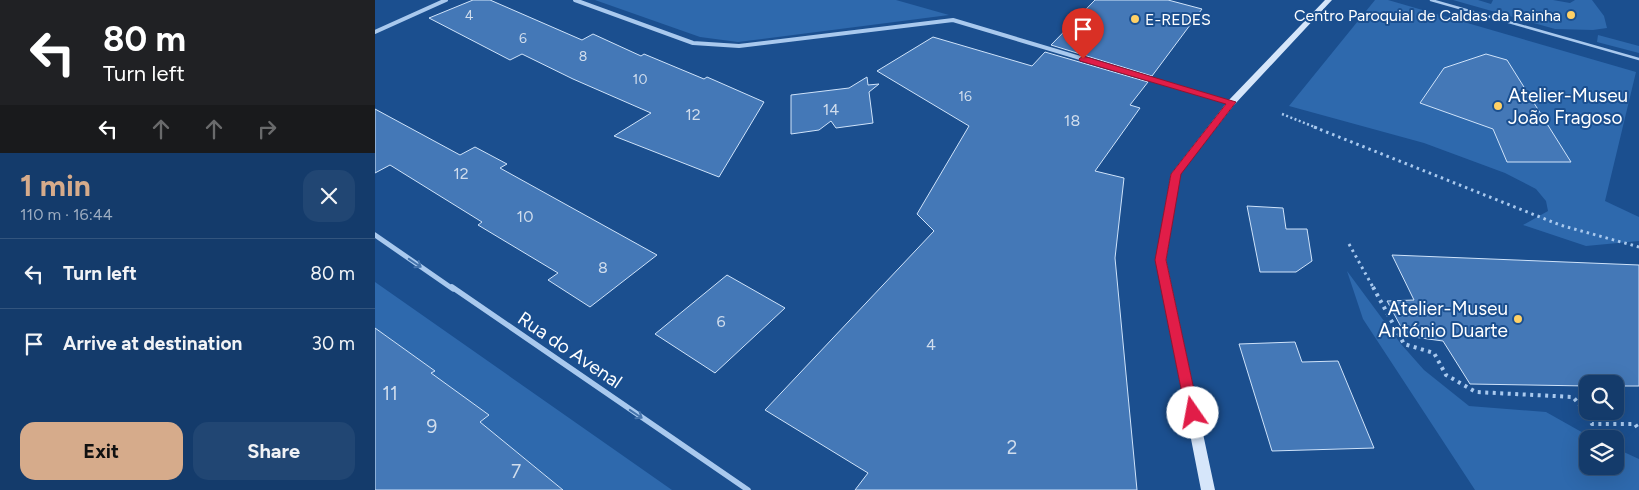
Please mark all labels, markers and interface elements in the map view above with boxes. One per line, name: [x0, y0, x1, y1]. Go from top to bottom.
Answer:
place label: Centro Paroquial de Caldas da Rainha: [1294, 6, 1561, 25]
house number: 4: [465, 7, 474, 24]
pin: [1062, 8, 1104, 59]
marker: Centro Paroquial de Caldas da Rainha: [1565, 9, 1577, 21]
place label: E-REDES: [1145, 10, 1211, 29]
marker: E-REDES: [1129, 13, 1141, 25]
icon: arrive: [1069, 15, 1097, 43]
text: 80 m: [103, 18, 186, 60]
icon: left: [20, 20, 85, 85]
house number: 6: [519, 30, 527, 47]
house number: 8: [579, 48, 587, 65]
text: Turn left: [103, 60, 185, 87]
house number: 10: [633, 71, 647, 88]
place label: Atelier-Museu João Fragoso: [1508, 84, 1628, 129]
house number: 16: [958, 88, 972, 105]
house number: 14: [823, 100, 839, 119]
marker: Atelier-Museu João Fragoso: [1492, 100, 1504, 112]
house number: 12: [685, 105, 701, 124]
house number: 18: [1064, 111, 1080, 130]
icon: left: [94, 115, 122, 143]
icon: ahead: [147, 115, 175, 143]
icon: ahead: [200, 115, 228, 143]
icon: right: [253, 115, 281, 143]
house number: 12: [453, 164, 469, 183]
text: 1 min: [20, 167, 91, 204]
button: close: [303, 170, 355, 222]
text: 110 m · 16:44: [20, 205, 113, 224]
house number: 10: [517, 207, 533, 226]
one-way arrow: [408, 258, 422, 268]
house number: 8: [598, 258, 608, 277]
icon: left: [20, 260, 48, 288]
text: Turn left: [63, 262, 137, 285]
text: 80 m: [310, 262, 355, 285]
place label: Atelier-Museu António Duarte: [1378, 297, 1508, 342]
street label: Rua do Avenal: [513, 307, 627, 393]
house number: 6: [716, 312, 726, 331]
marker: Atelier-Museu António Duarte: [1512, 313, 1524, 325]
icon: arrive: [20, 330, 48, 358]
text: Arrive at destination: [63, 332, 242, 355]
text: 30 m: [312, 332, 355, 355]
house number: 4: [926, 335, 936, 354]
map controls: [1579, 375, 1624, 475]
button: search: [1579, 375, 1624, 420]
house number: 11: [382, 382, 398, 405]
position arrow: [1166, 386, 1218, 438]
one-way arrow: [629, 409, 643, 419]
house number: 9: [427, 415, 437, 438]
button: Exit: [20, 422, 183, 480]
button: Share: [193, 422, 355, 480]
button: layers: [1579, 430, 1624, 475]
house number: 2: [1007, 436, 1017, 459]
house number: 7: [511, 460, 521, 483]

